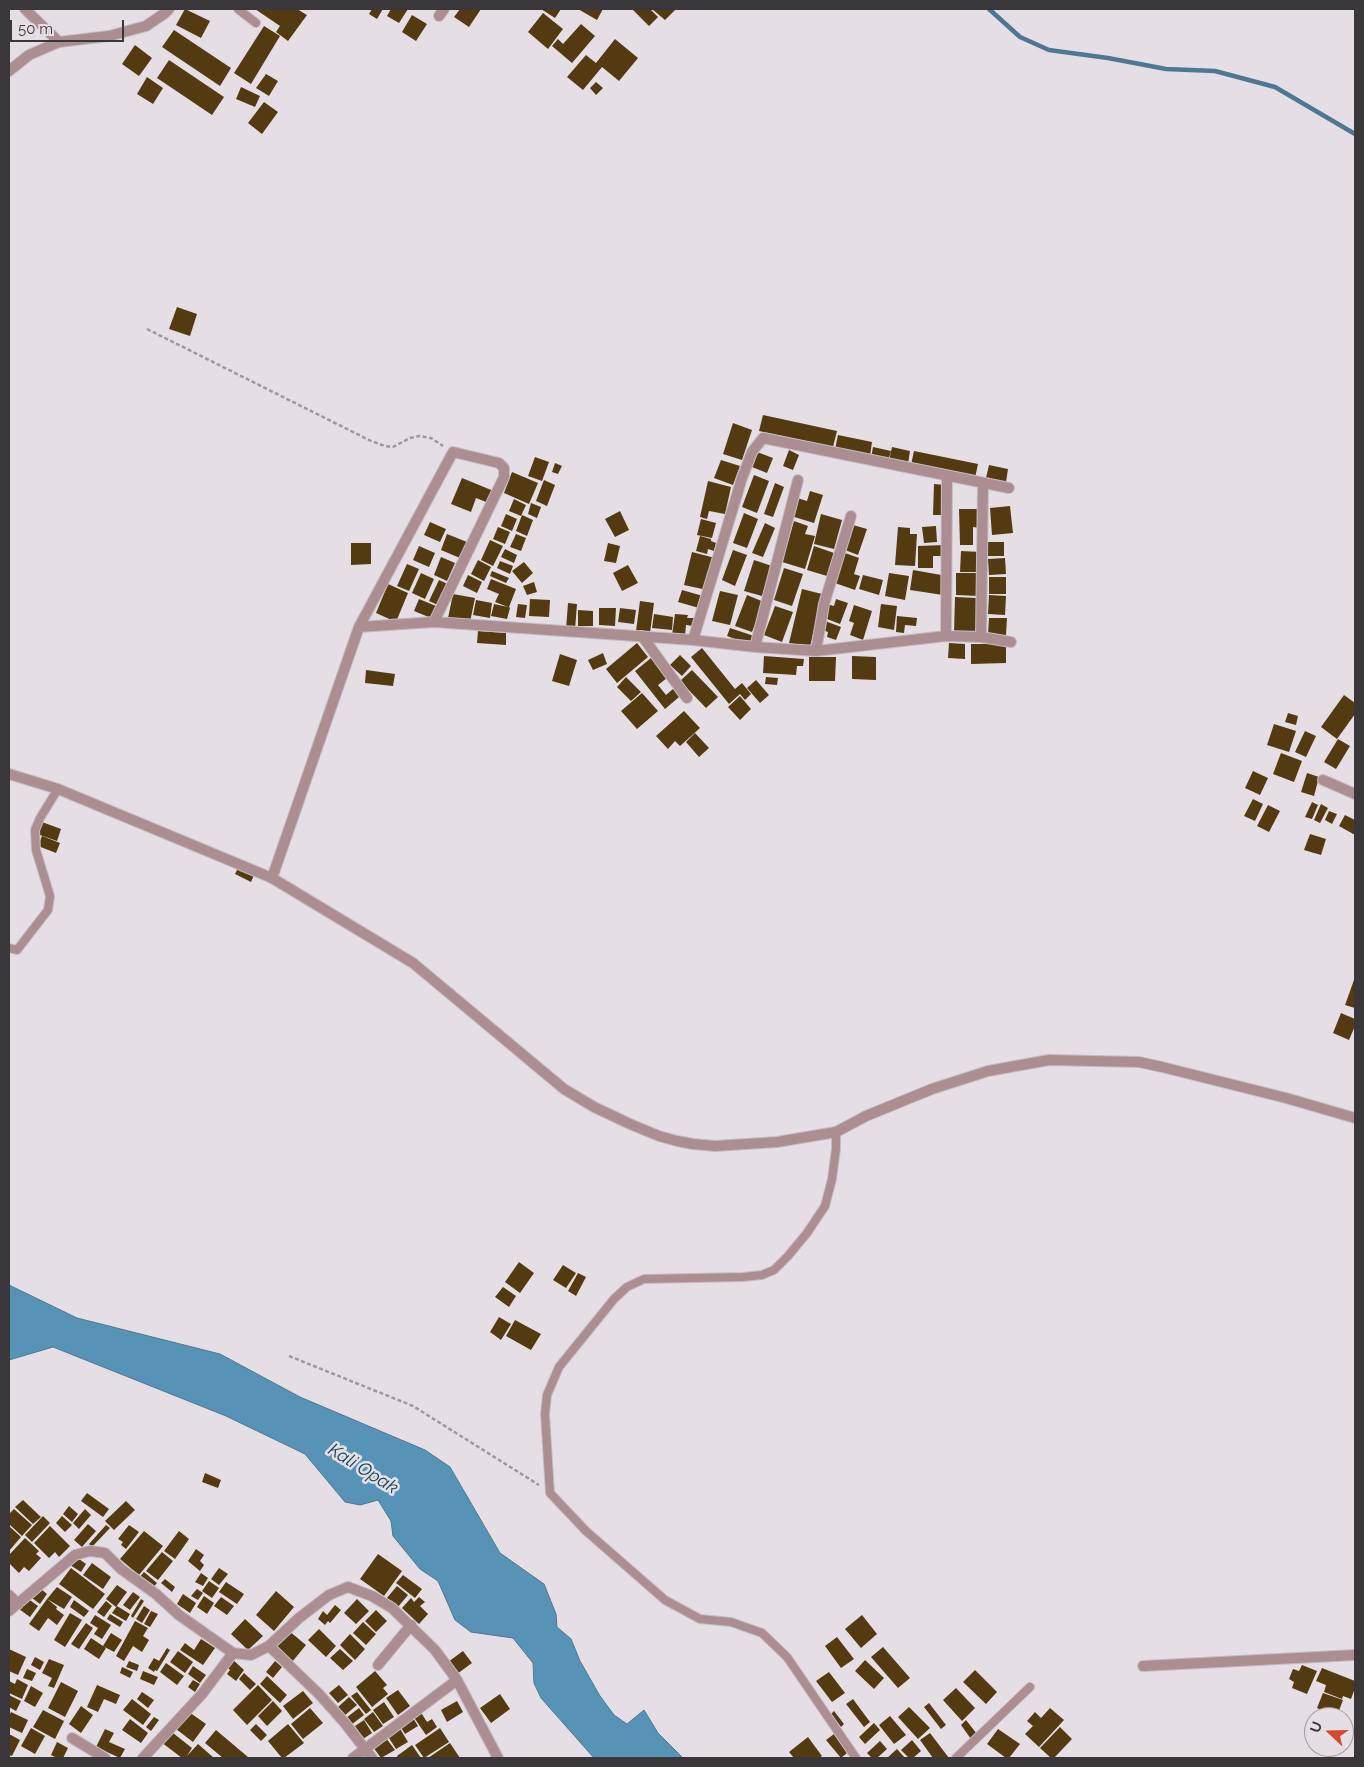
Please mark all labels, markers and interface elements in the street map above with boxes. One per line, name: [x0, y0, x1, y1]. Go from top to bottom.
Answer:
scale bar: [12, 10, 126, 42]
text: 50 m: [18, 20, 53, 38]
water label: Kali Opak: [324, 1439, 402, 1499]
north arrow: [1304, 1707, 1354, 1757]
text: U: [1307, 1719, 1325, 1735]

